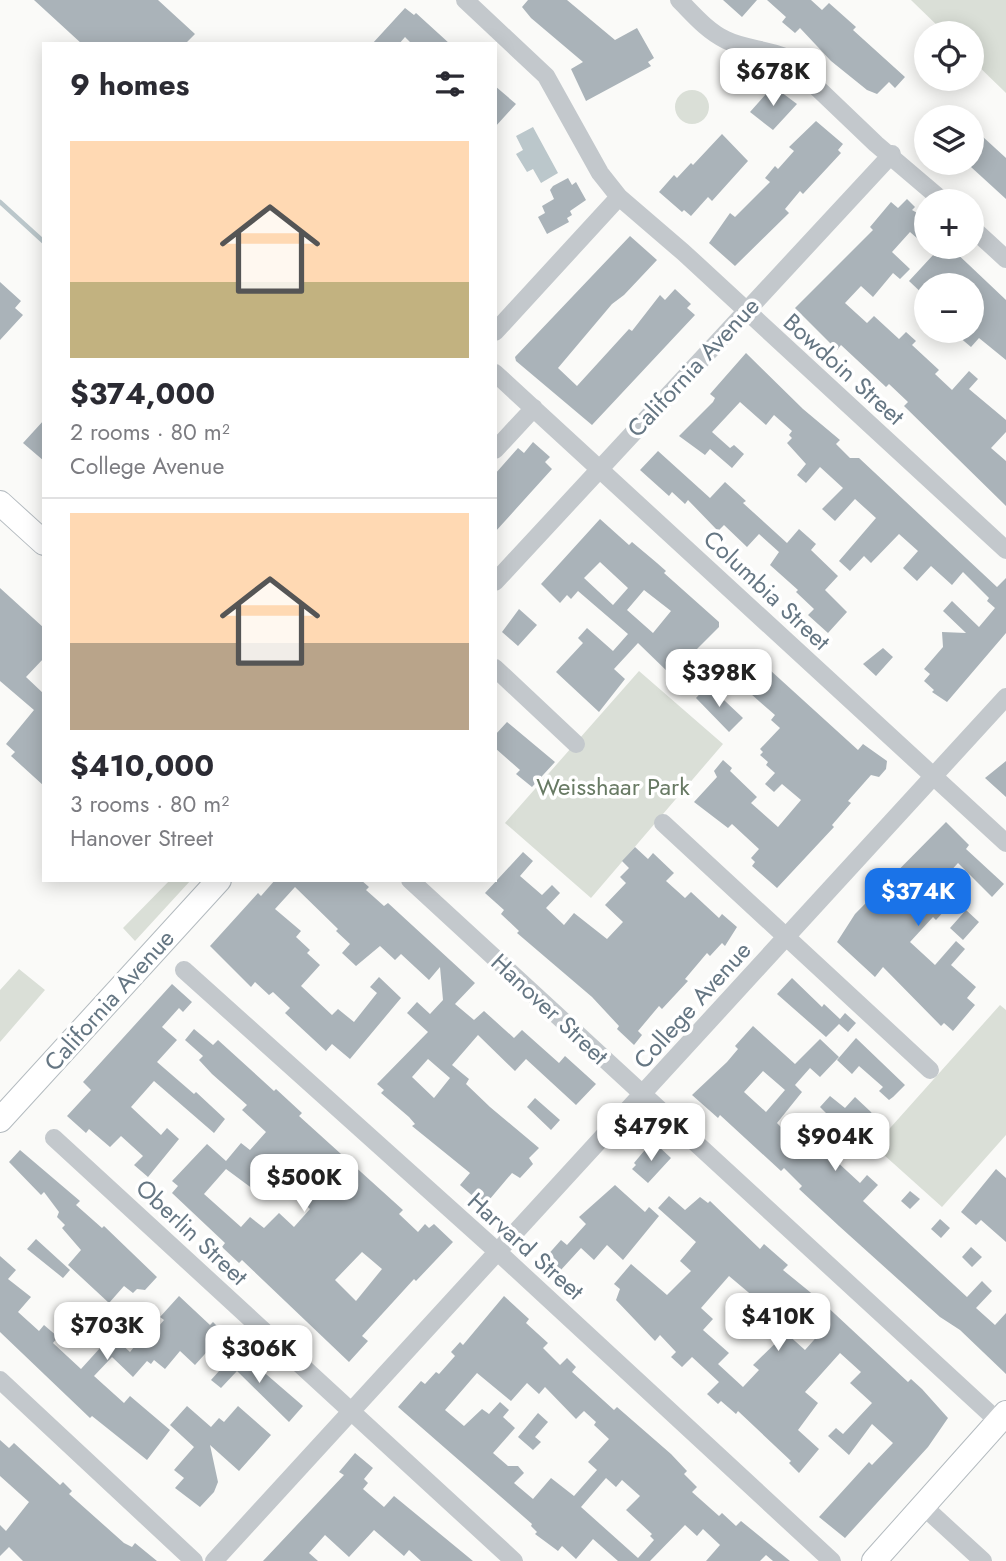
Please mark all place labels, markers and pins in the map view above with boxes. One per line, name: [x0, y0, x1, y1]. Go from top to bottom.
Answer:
pin: $678K: [724, 48, 822, 108]
pin: $398K: [670, 650, 768, 709]
pin: $374K: [869, 869, 967, 928]
pin: $479K: [602, 1104, 700, 1163]
pin: $904K: [786, 1114, 884, 1173]
pin: $500K: [255, 1154, 353, 1214]
pin: $410K: [729, 1294, 827, 1353]
pin: $703K: [58, 1302, 156, 1362]
pin: $306K: [210, 1326, 308, 1385]

